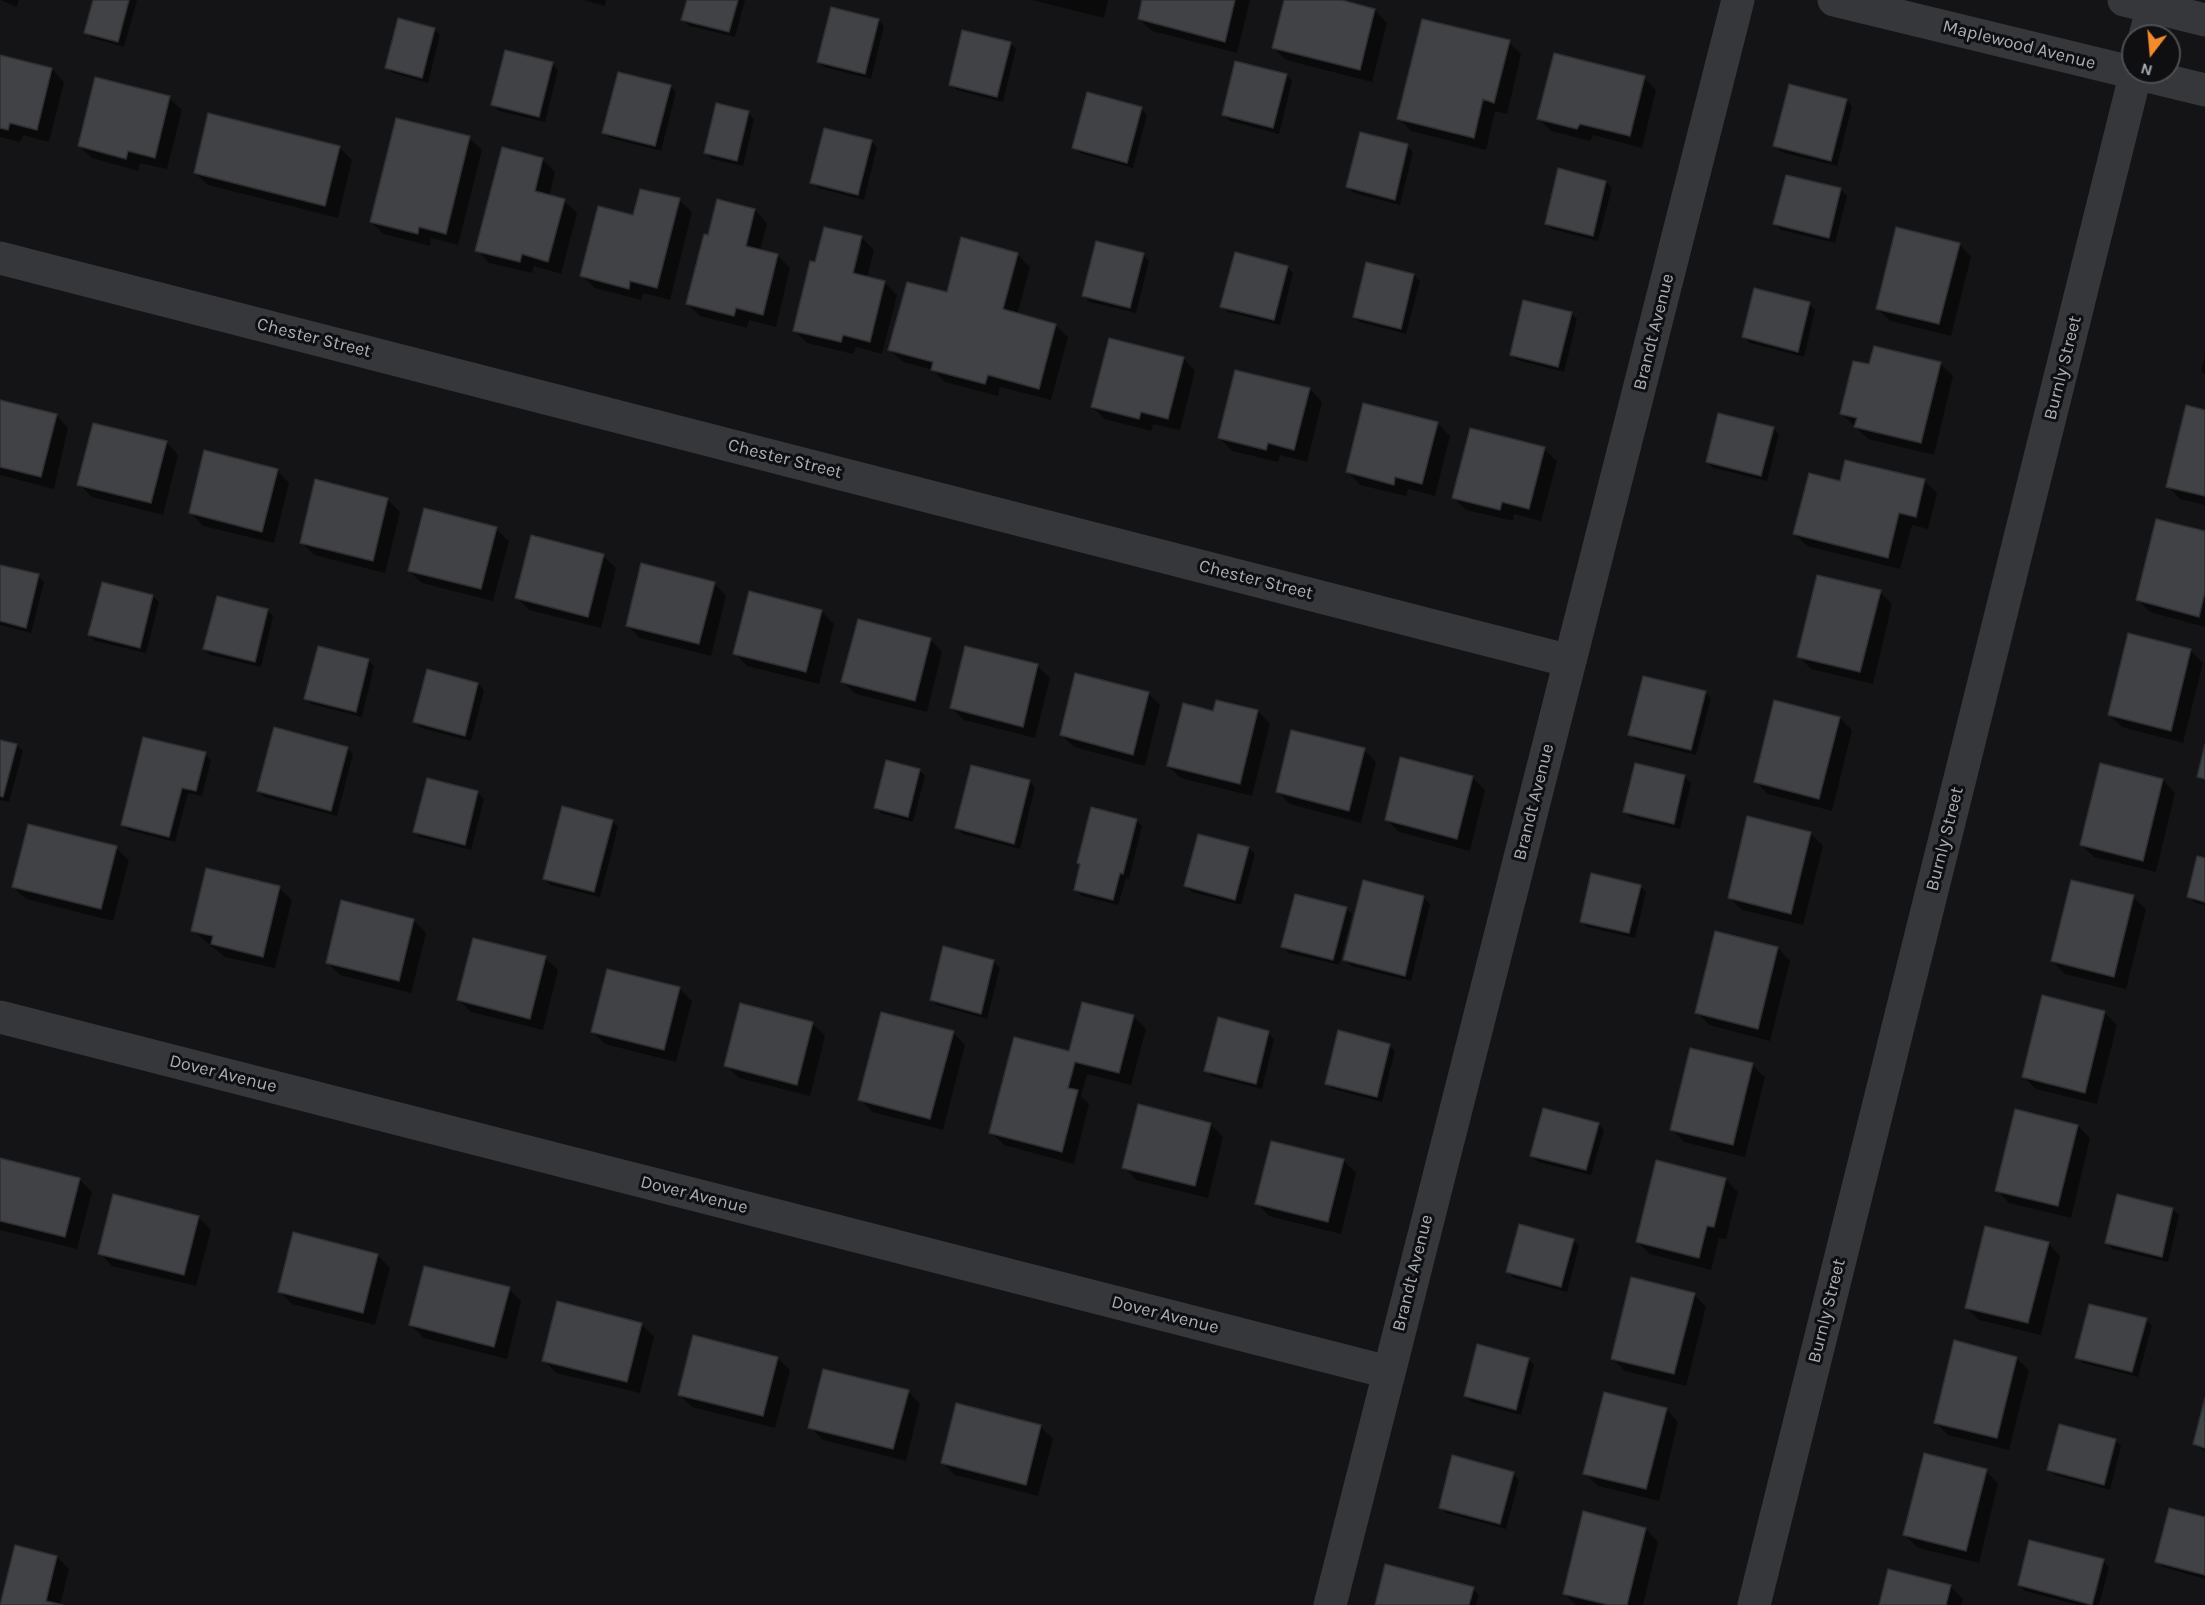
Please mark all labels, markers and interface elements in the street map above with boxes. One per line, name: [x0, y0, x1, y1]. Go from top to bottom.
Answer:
street label: Maplewood Avenue: [1940, 16, 2098, 74]
north arrow: [2121, 24, 2181, 84]
text: N: [2138, 59, 2155, 81]
street label: Brandt Avenue: [1629, 271, 1679, 393]
street label: Chester Street: [255, 313, 373, 363]
street label: Burnly Street: [2040, 314, 2086, 422]
street label: Chester Street: [726, 434, 844, 484]
street label: Chester Street: [1197, 555, 1315, 605]
street label: Brandt Avenue: [1509, 741, 1559, 863]
street label: Burnly Street: [1922, 785, 1968, 893]
street label: Dover Avenue: [167, 1050, 279, 1098]
street label: Dover Avenue: [638, 1171, 750, 1219]
street label: Brandt Avenue: [1388, 1212, 1438, 1334]
street label: Burnly Street: [1804, 1257, 1850, 1365]
street label: Dover Avenue: [1109, 1291, 1221, 1339]

